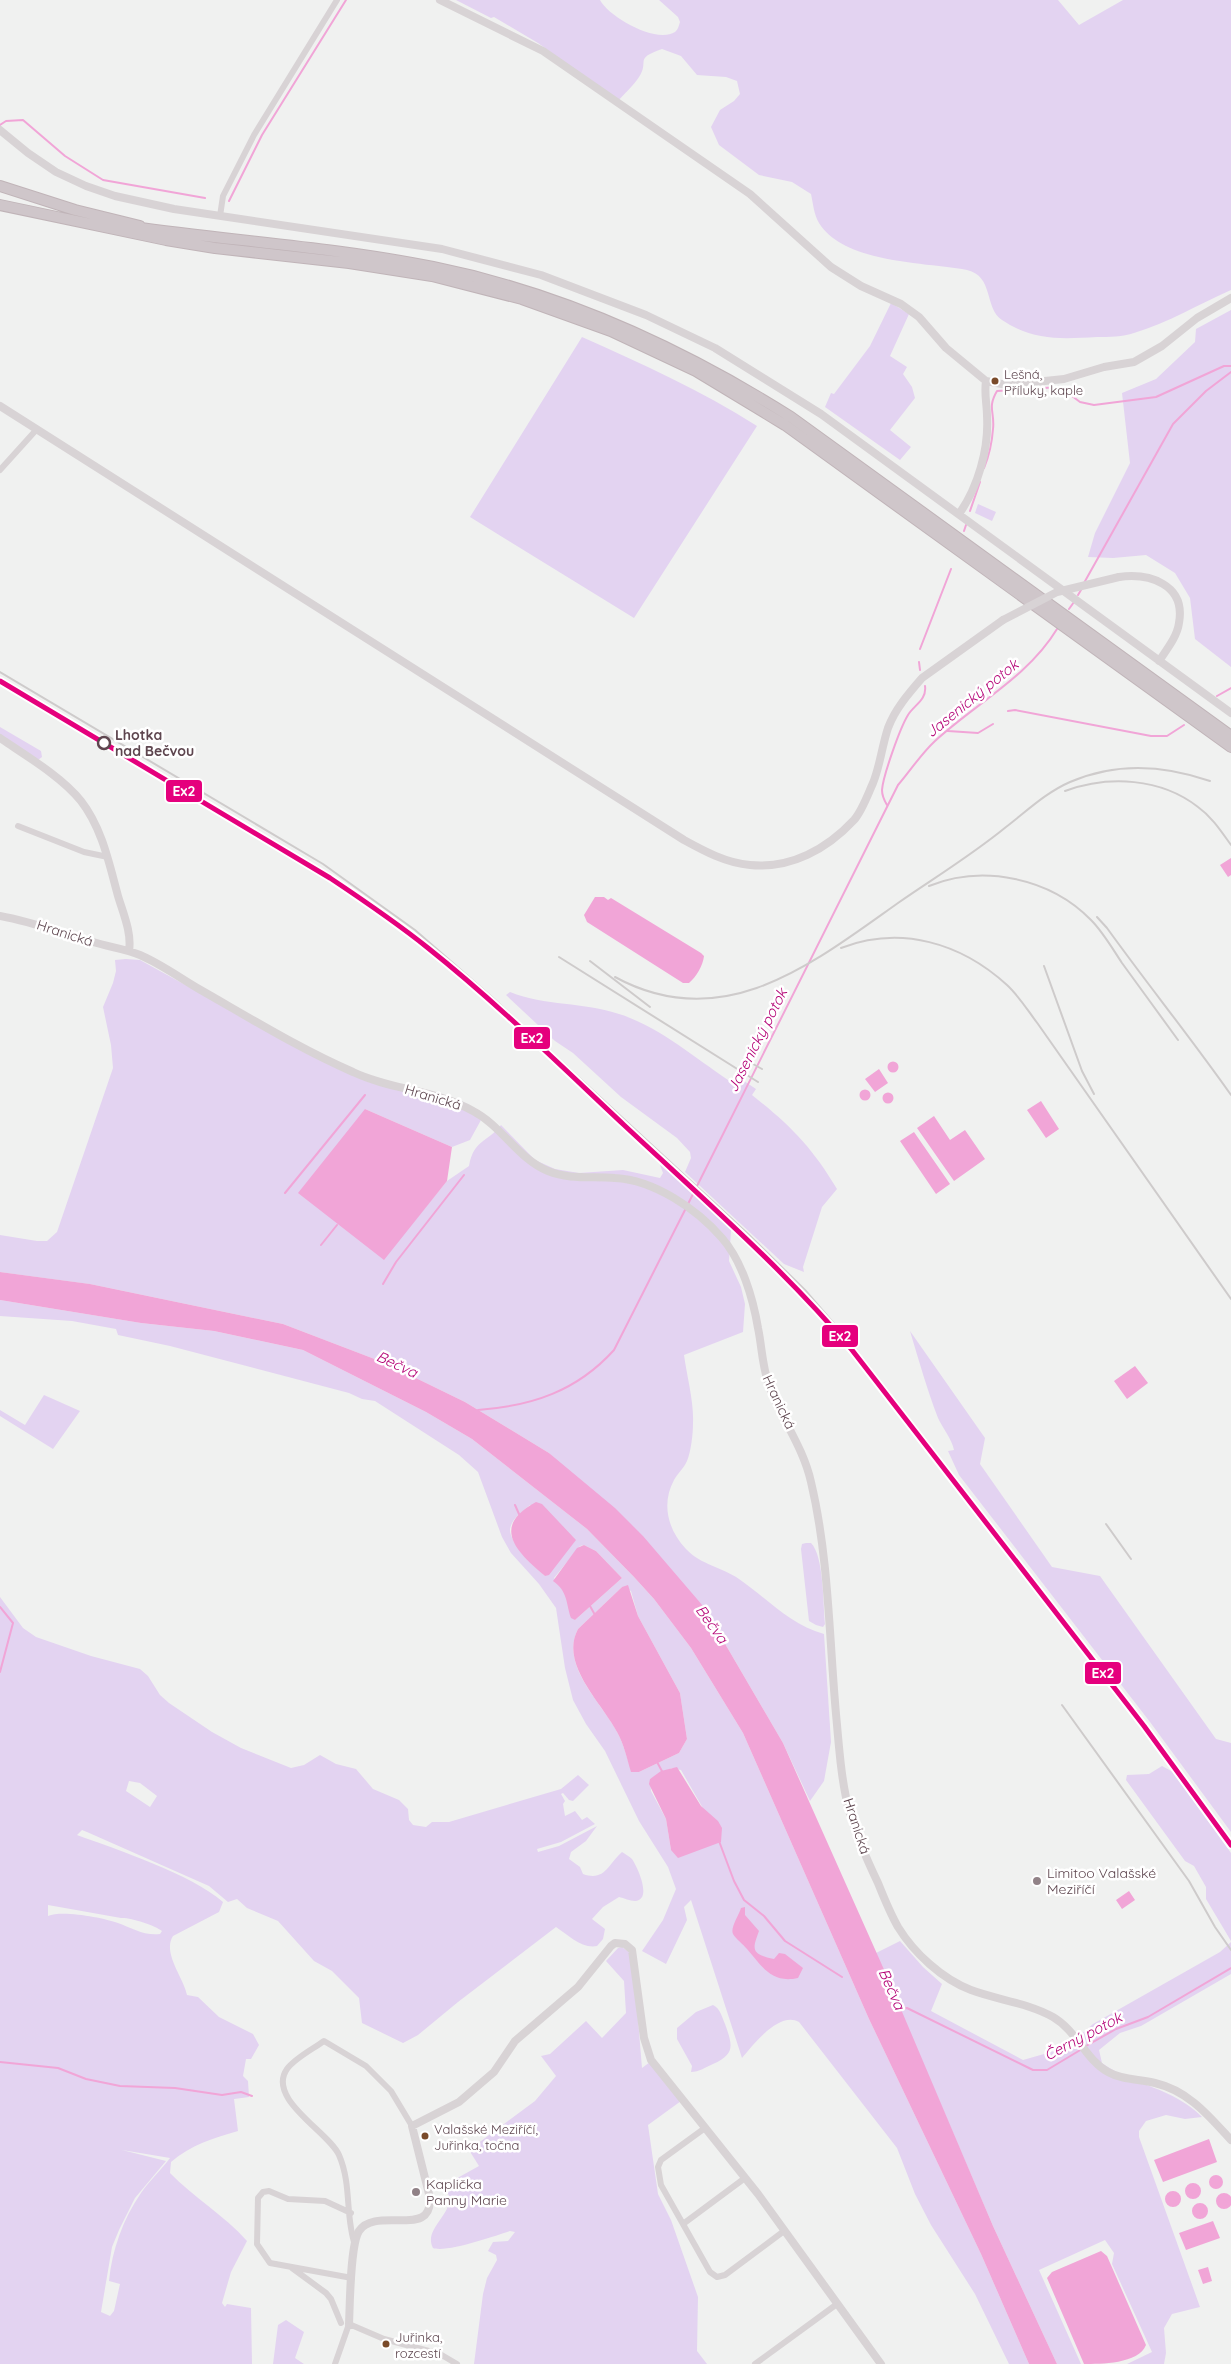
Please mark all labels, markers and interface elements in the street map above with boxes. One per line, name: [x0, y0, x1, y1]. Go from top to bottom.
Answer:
place label: Lešná, Příluky, kaple: [1004, 366, 1083, 398]
marker: Lešná, Příluky, kaple: [990, 376, 1000, 386]
water label: Jasenický potok: [922, 654, 1024, 741]
place label: Lhotka nad Bečvou: [115, 726, 194, 760]
marker: Lhotka nad Bečvou: [97, 736, 111, 750]
line badge: Ex2: [165, 779, 203, 803]
text: Ex2: [173, 782, 195, 800]
street label: Hranická: [35, 915, 95, 951]
water label: Jasenický potok: [723, 983, 792, 1095]
line badge: Ex2: [513, 1026, 551, 1050]
text: Ex2: [521, 1029, 543, 1047]
street label: Hranická: [403, 1080, 463, 1114]
line badge: Ex2: [821, 1324, 859, 1348]
text: Ex2: [829, 1327, 851, 1345]
water label: Bečva: [373, 1346, 421, 1382]
street label: Hranická: [759, 1372, 799, 1432]
water label: Bečva: [692, 1601, 733, 1648]
line badge: Ex2: [1084, 1661, 1122, 1685]
text: Ex2: [1092, 1664, 1114, 1682]
street label: Hranická: [839, 1796, 875, 1856]
place label: Limitoo Valašské Meziříčí: [1047, 1864, 1156, 1898]
marker: Limitoo Valašské Meziříčí: [1031, 1875, 1043, 1887]
water label: Bečva: [875, 1965, 910, 2013]
water label: Černý potok: [1041, 2007, 1127, 2064]
place label: Valašské Meziříčí, Juřinka, točna: [434, 2121, 538, 2153]
marker: Valašské Meziříčí, Juřinka, točna: [420, 2131, 430, 2141]
place label: Kaplička Panny Marie: [426, 2175, 507, 2209]
marker: Kaplička Panny Marie: [410, 2186, 422, 2198]
place label: Juřinka, rozcestí: [395, 2329, 443, 2361]
marker: Juřinka, rozcestí: [381, 2339, 391, 2349]

